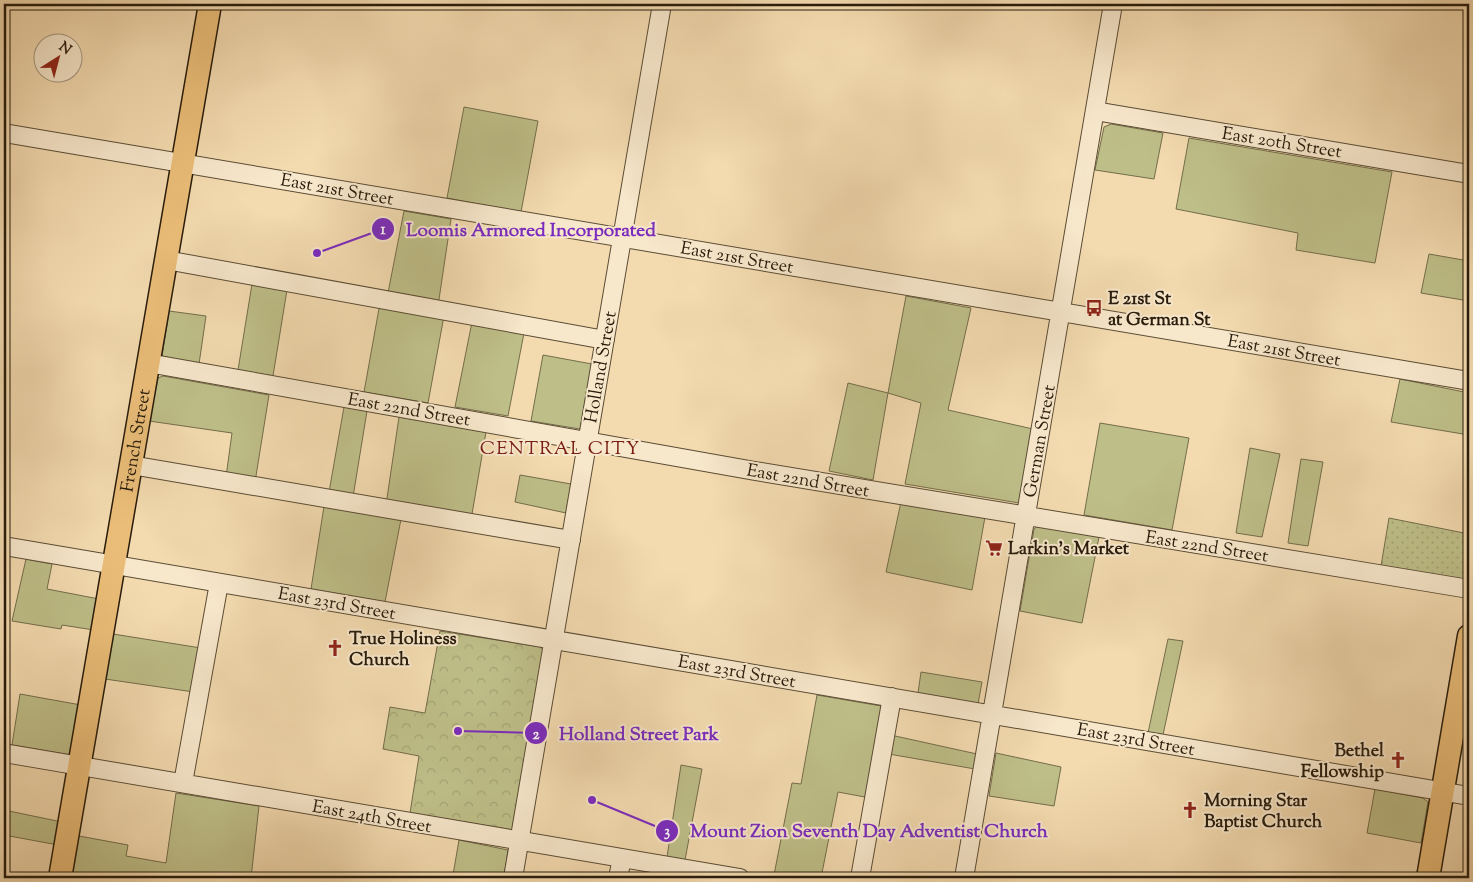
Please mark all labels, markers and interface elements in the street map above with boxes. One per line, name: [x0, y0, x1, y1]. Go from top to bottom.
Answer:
north arrow: [32, 32, 82, 82]
text: N: [54, 38, 75, 60]
street label: East 20th Street: [1220, 122, 1344, 166]
street label: East 21st Street: [278, 168, 395, 214]
callout: Loomis Armored Incorporated: [371, 212, 666, 246]
text: Loomis Armored Incorporated: [406, 218, 656, 245]
text: 1: [380, 220, 386, 241]
street label: East 21st Street: [678, 236, 795, 282]
place label: E 21st St at German St: [1108, 287, 1211, 334]
bus stop icon: E 21st St at German St: [1084, 298, 1104, 318]
street label: Holland Street: [579, 309, 625, 425]
street label: East 21st Street: [1225, 329, 1342, 375]
street label: German Street: [1018, 383, 1064, 500]
street label: French Street: [115, 387, 159, 494]
street label: East 22nd Street: [345, 387, 472, 435]
district label: CENTRAL CITY: [480, 436, 640, 463]
street label: East 22nd Street: [744, 458, 871, 506]
street label: East 22nd Street: [1143, 525, 1270, 571]
place label: Larkin's Market: [1008, 537, 1130, 563]
supermarket icon: Larkin's Market: [984, 538, 1004, 558]
street label: East 23rd Street: [276, 582, 398, 628]
place label: True Holiness Church: [349, 627, 457, 674]
church icon: True Holiness Church: [325, 638, 345, 658]
street label: East 23rd Street: [676, 650, 798, 696]
callout: Holland Street Park: [524, 716, 729, 750]
street label: East 23rd Street: [1075, 718, 1197, 764]
text: Holland Street Park: [559, 722, 720, 749]
text: 2: [532, 725, 540, 746]
place label: Bethel Fellowship: [1301, 739, 1385, 786]
church icon: Bethel Fellowship: [1388, 750, 1408, 770]
place label: Morning Star Baptist Church: [1204, 789, 1323, 836]
street label: East 24th Street: [310, 795, 433, 841]
church icon: Morning Star Baptist Church: [1180, 800, 1200, 820]
callout: Mount Zion Seventh Day Adventist Church: [655, 814, 1058, 848]
text: Mount Zion Seventh Day Adventist Church: [690, 819, 1049, 846]
text: 3: [664, 822, 670, 843]

